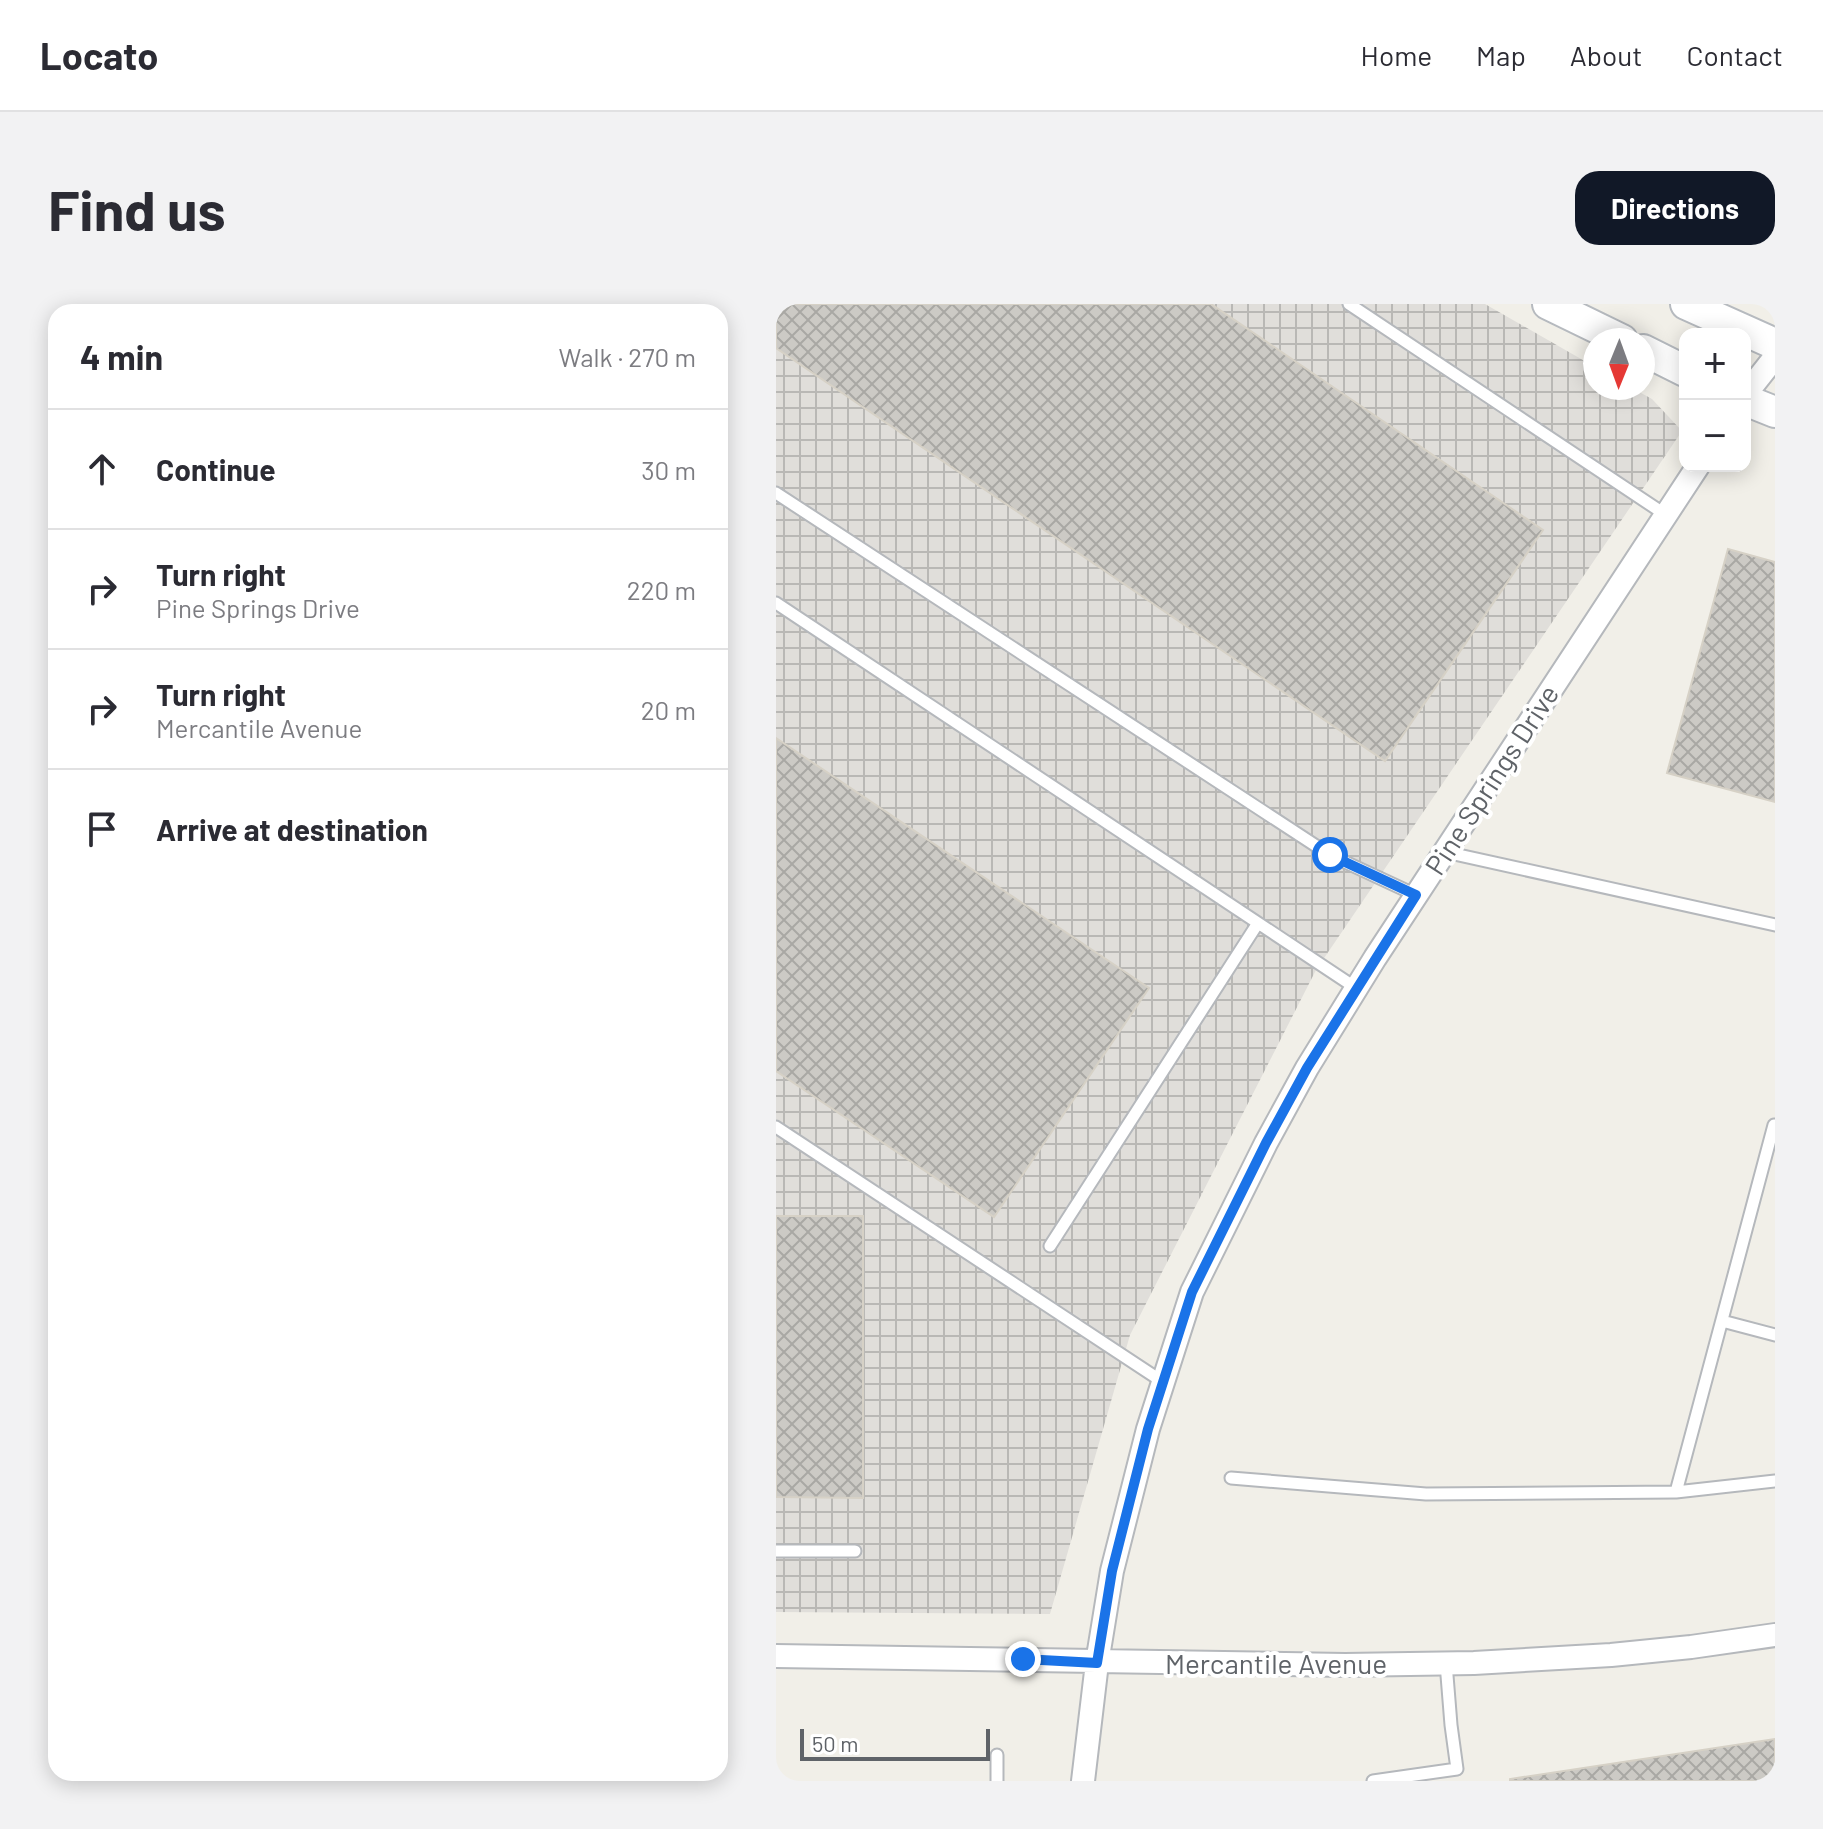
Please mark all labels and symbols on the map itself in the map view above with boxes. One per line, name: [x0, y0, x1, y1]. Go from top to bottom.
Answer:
north arrow: [1583, 328, 1655, 400]
street label: Pine Springs Drive: [1417, 678, 1565, 881]
route start: [1312, 837, 1348, 873]
route end: [1005, 1641, 1041, 1677]
street label: Mercantile Avenue: [1165, 1646, 1387, 1680]
scale bar: [800, 1725, 990, 1761]

